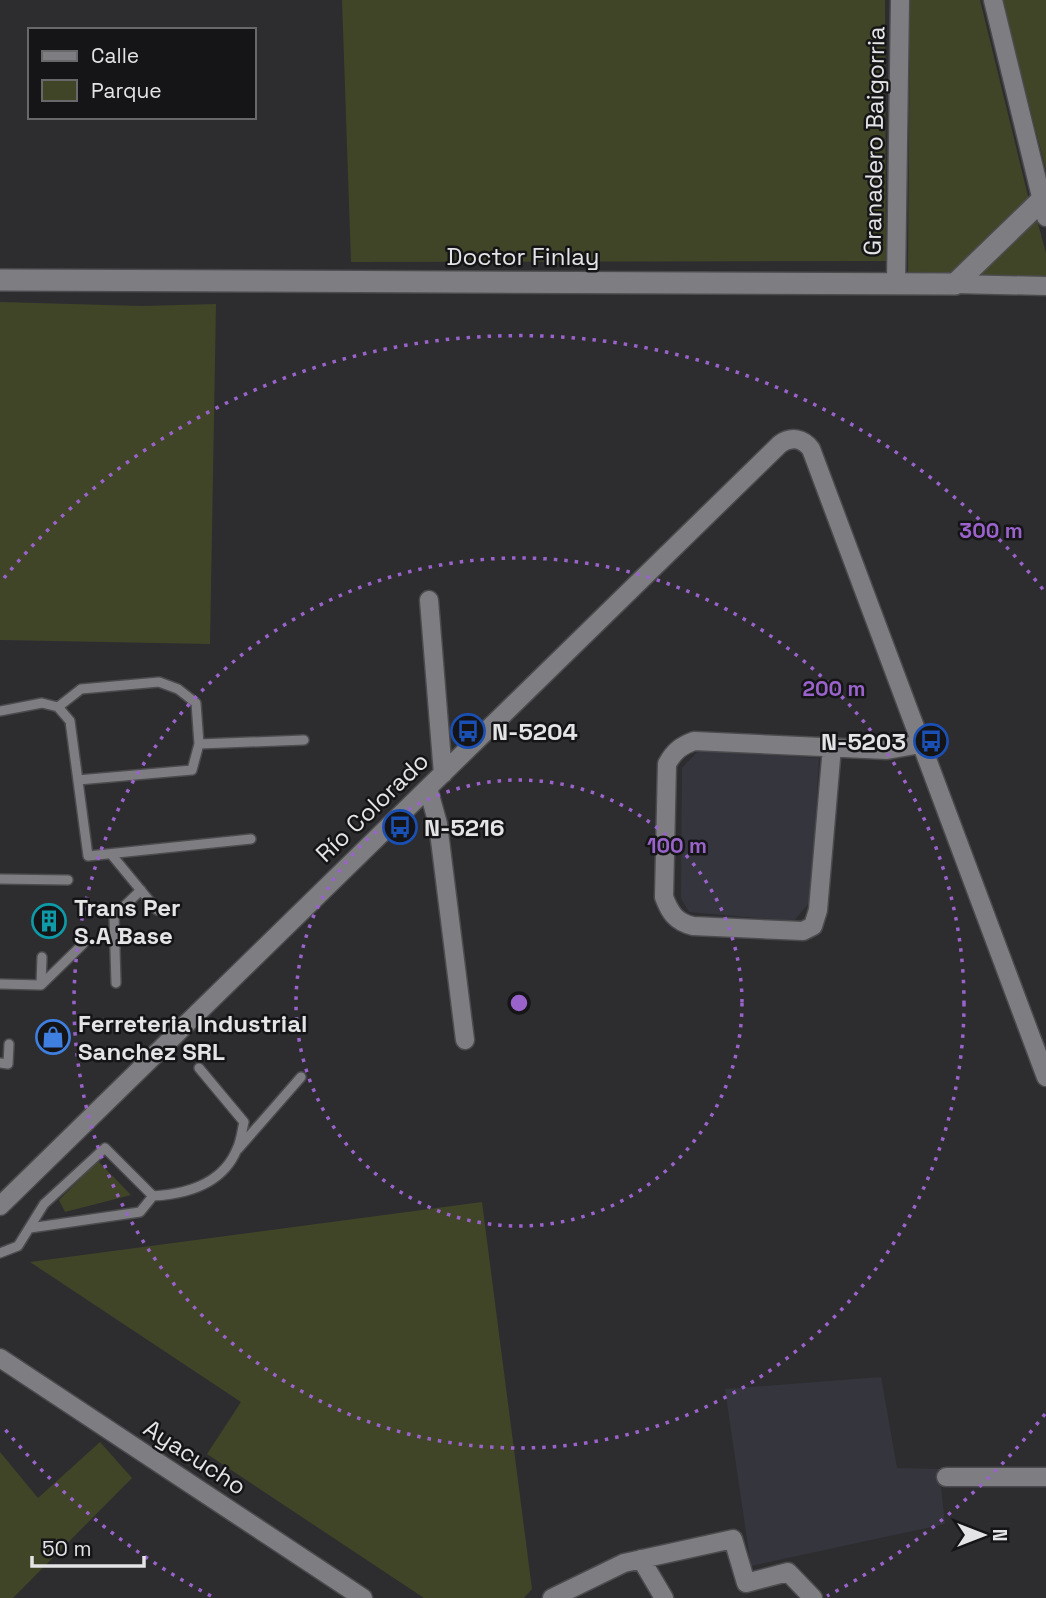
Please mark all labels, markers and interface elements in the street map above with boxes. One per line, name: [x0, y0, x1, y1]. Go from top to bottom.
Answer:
street label: Granadero Baigorria: [857, 26, 892, 256]
legend: [28, 28, 256, 119]
text: Calle: [91, 42, 139, 69]
text: Parque: [91, 77, 162, 104]
street label: Doctor Finlay: [447, 241, 599, 272]
text: 300 m: [959, 517, 1023, 544]
text: 200 m: [803, 675, 865, 702]
bus stop icon: N-5204: [449, 712, 487, 750]
place label: N-5204: [492, 716, 578, 747]
bus stop icon: N-5203: [912, 722, 950, 760]
place label: N-5203: [821, 726, 906, 757]
street label: Río Colorado: [309, 745, 435, 869]
bus stop icon: N-5216: [381, 808, 419, 846]
place label: N-5216: [424, 812, 505, 843]
text: 100 m: [647, 832, 707, 859]
place label: Trans Per S.A Base: [74, 892, 181, 951]
building icon: Trans Per S.A Base: [30, 902, 68, 940]
centre of rings: [507, 991, 531, 1015]
place label: Ferreteria Industrial Sanchez SRL: [78, 1008, 307, 1067]
shop icon: Ferreteria Industrial Sanchez SRL: [34, 1018, 72, 1056]
street label: Ayacucho: [138, 1412, 252, 1502]
north arrow: [948, 1500, 1018, 1570]
scale bar: [32, 1524, 144, 1568]
text: N: [987, 1529, 1012, 1541]
text: 50 m: [42, 1535, 92, 1562]

